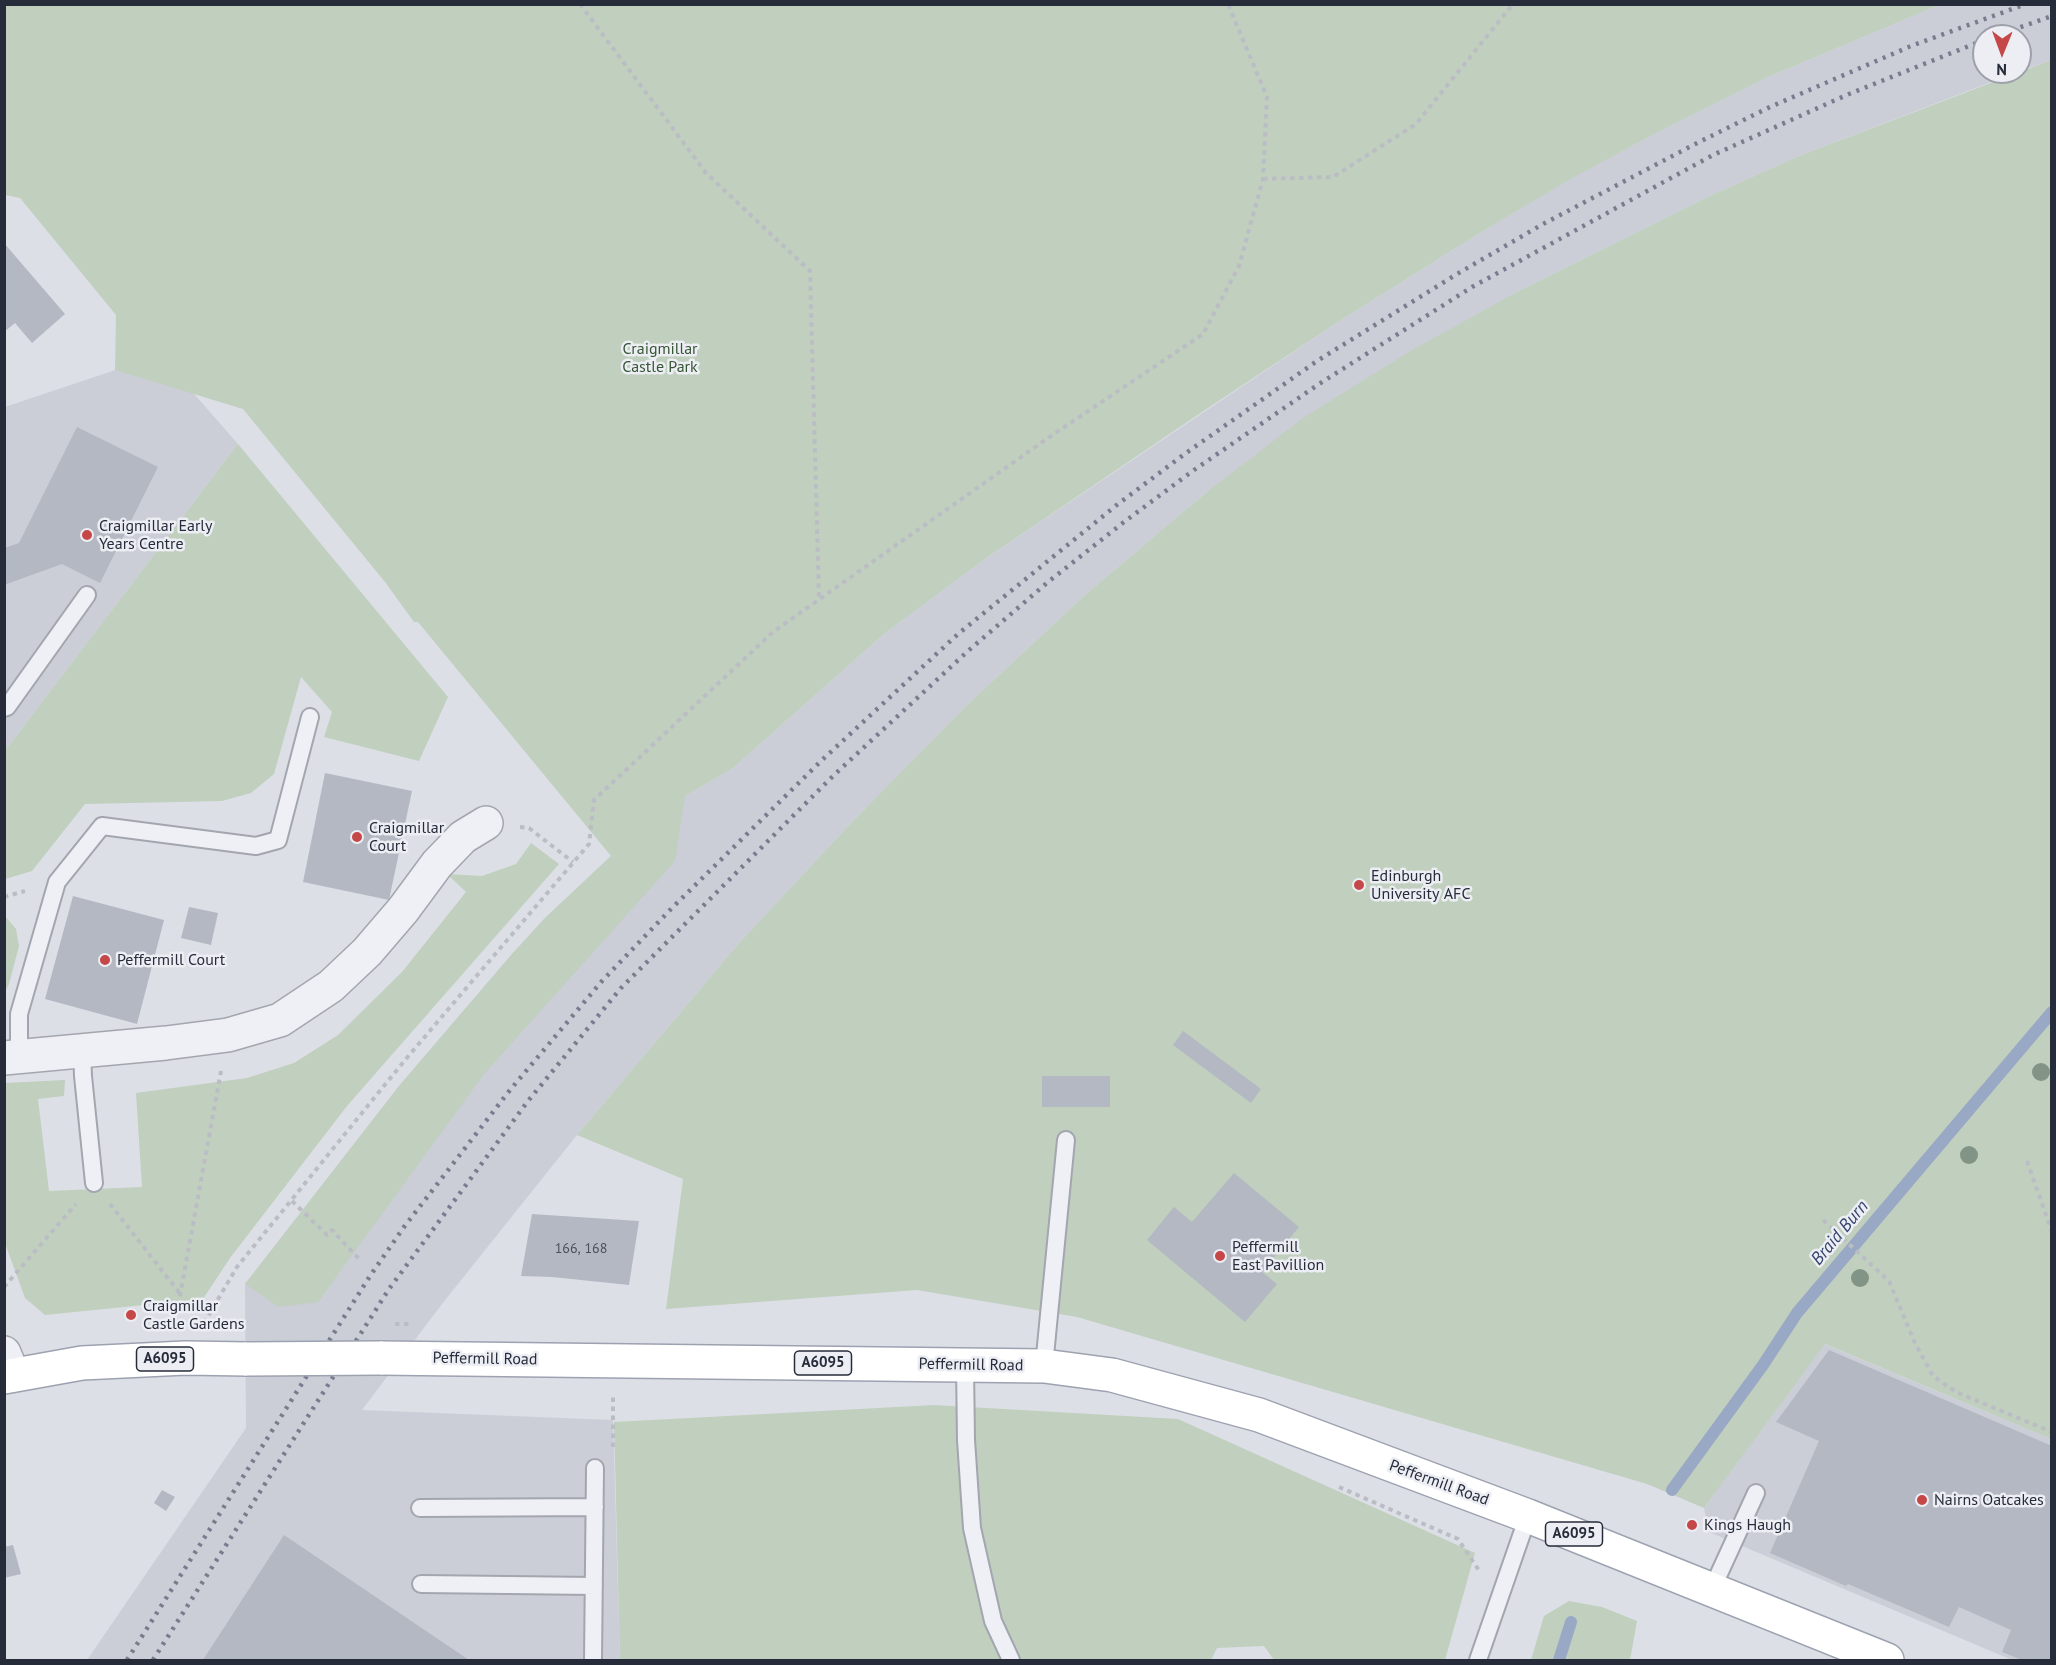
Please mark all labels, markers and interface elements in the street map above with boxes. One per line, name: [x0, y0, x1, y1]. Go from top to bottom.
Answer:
north arrow: [1972, 24, 2032, 84]
text: N: [1996, 60, 2007, 80]
park label: Craigmillar Castle Park: [622, 339, 698, 377]
place label: Craigmillar Early Years Centre: [99, 516, 212, 554]
marker: Craigmillar Early Years Centre: [80, 528, 94, 542]
place label: Craigmillar Court: [369, 818, 444, 856]
marker: Craigmillar Court: [350, 830, 364, 844]
place label: Edinburgh University AFC: [1371, 866, 1471, 904]
marker: Edinburgh University AFC: [1352, 878, 1366, 892]
place label: Peffermill Court: [117, 950, 225, 970]
marker: Peffermill Court: [98, 953, 112, 967]
water label: Braid Burn: [1807, 1196, 1873, 1270]
place label: Peffermill East Pavillion: [1232, 1237, 1324, 1275]
house number: 166, 168: [555, 1241, 607, 1257]
marker: Peffermill East Pavillion: [1213, 1249, 1227, 1263]
place label: Craigmillar Castle Gardens: [143, 1296, 244, 1334]
marker: Craigmillar Castle Gardens: [124, 1308, 138, 1322]
road number: A6095: [136, 1347, 194, 1371]
street label: Peffermill Road: [432, 1348, 538, 1370]
road number: A6095: [794, 1351, 852, 1375]
street label: Peffermill Road: [918, 1354, 1024, 1376]
street label: Peffermill Road: [1386, 1456, 1492, 1510]
place label: Nairns Oatcakes: [1934, 1490, 2044, 1510]
marker: Nairns Oatcakes: [1915, 1493, 1929, 1507]
place label: Kings Haugh: [1704, 1515, 1791, 1535]
marker: Kings Haugh: [1685, 1518, 1699, 1532]
road number: A6095: [1546, 1522, 1602, 1546]

